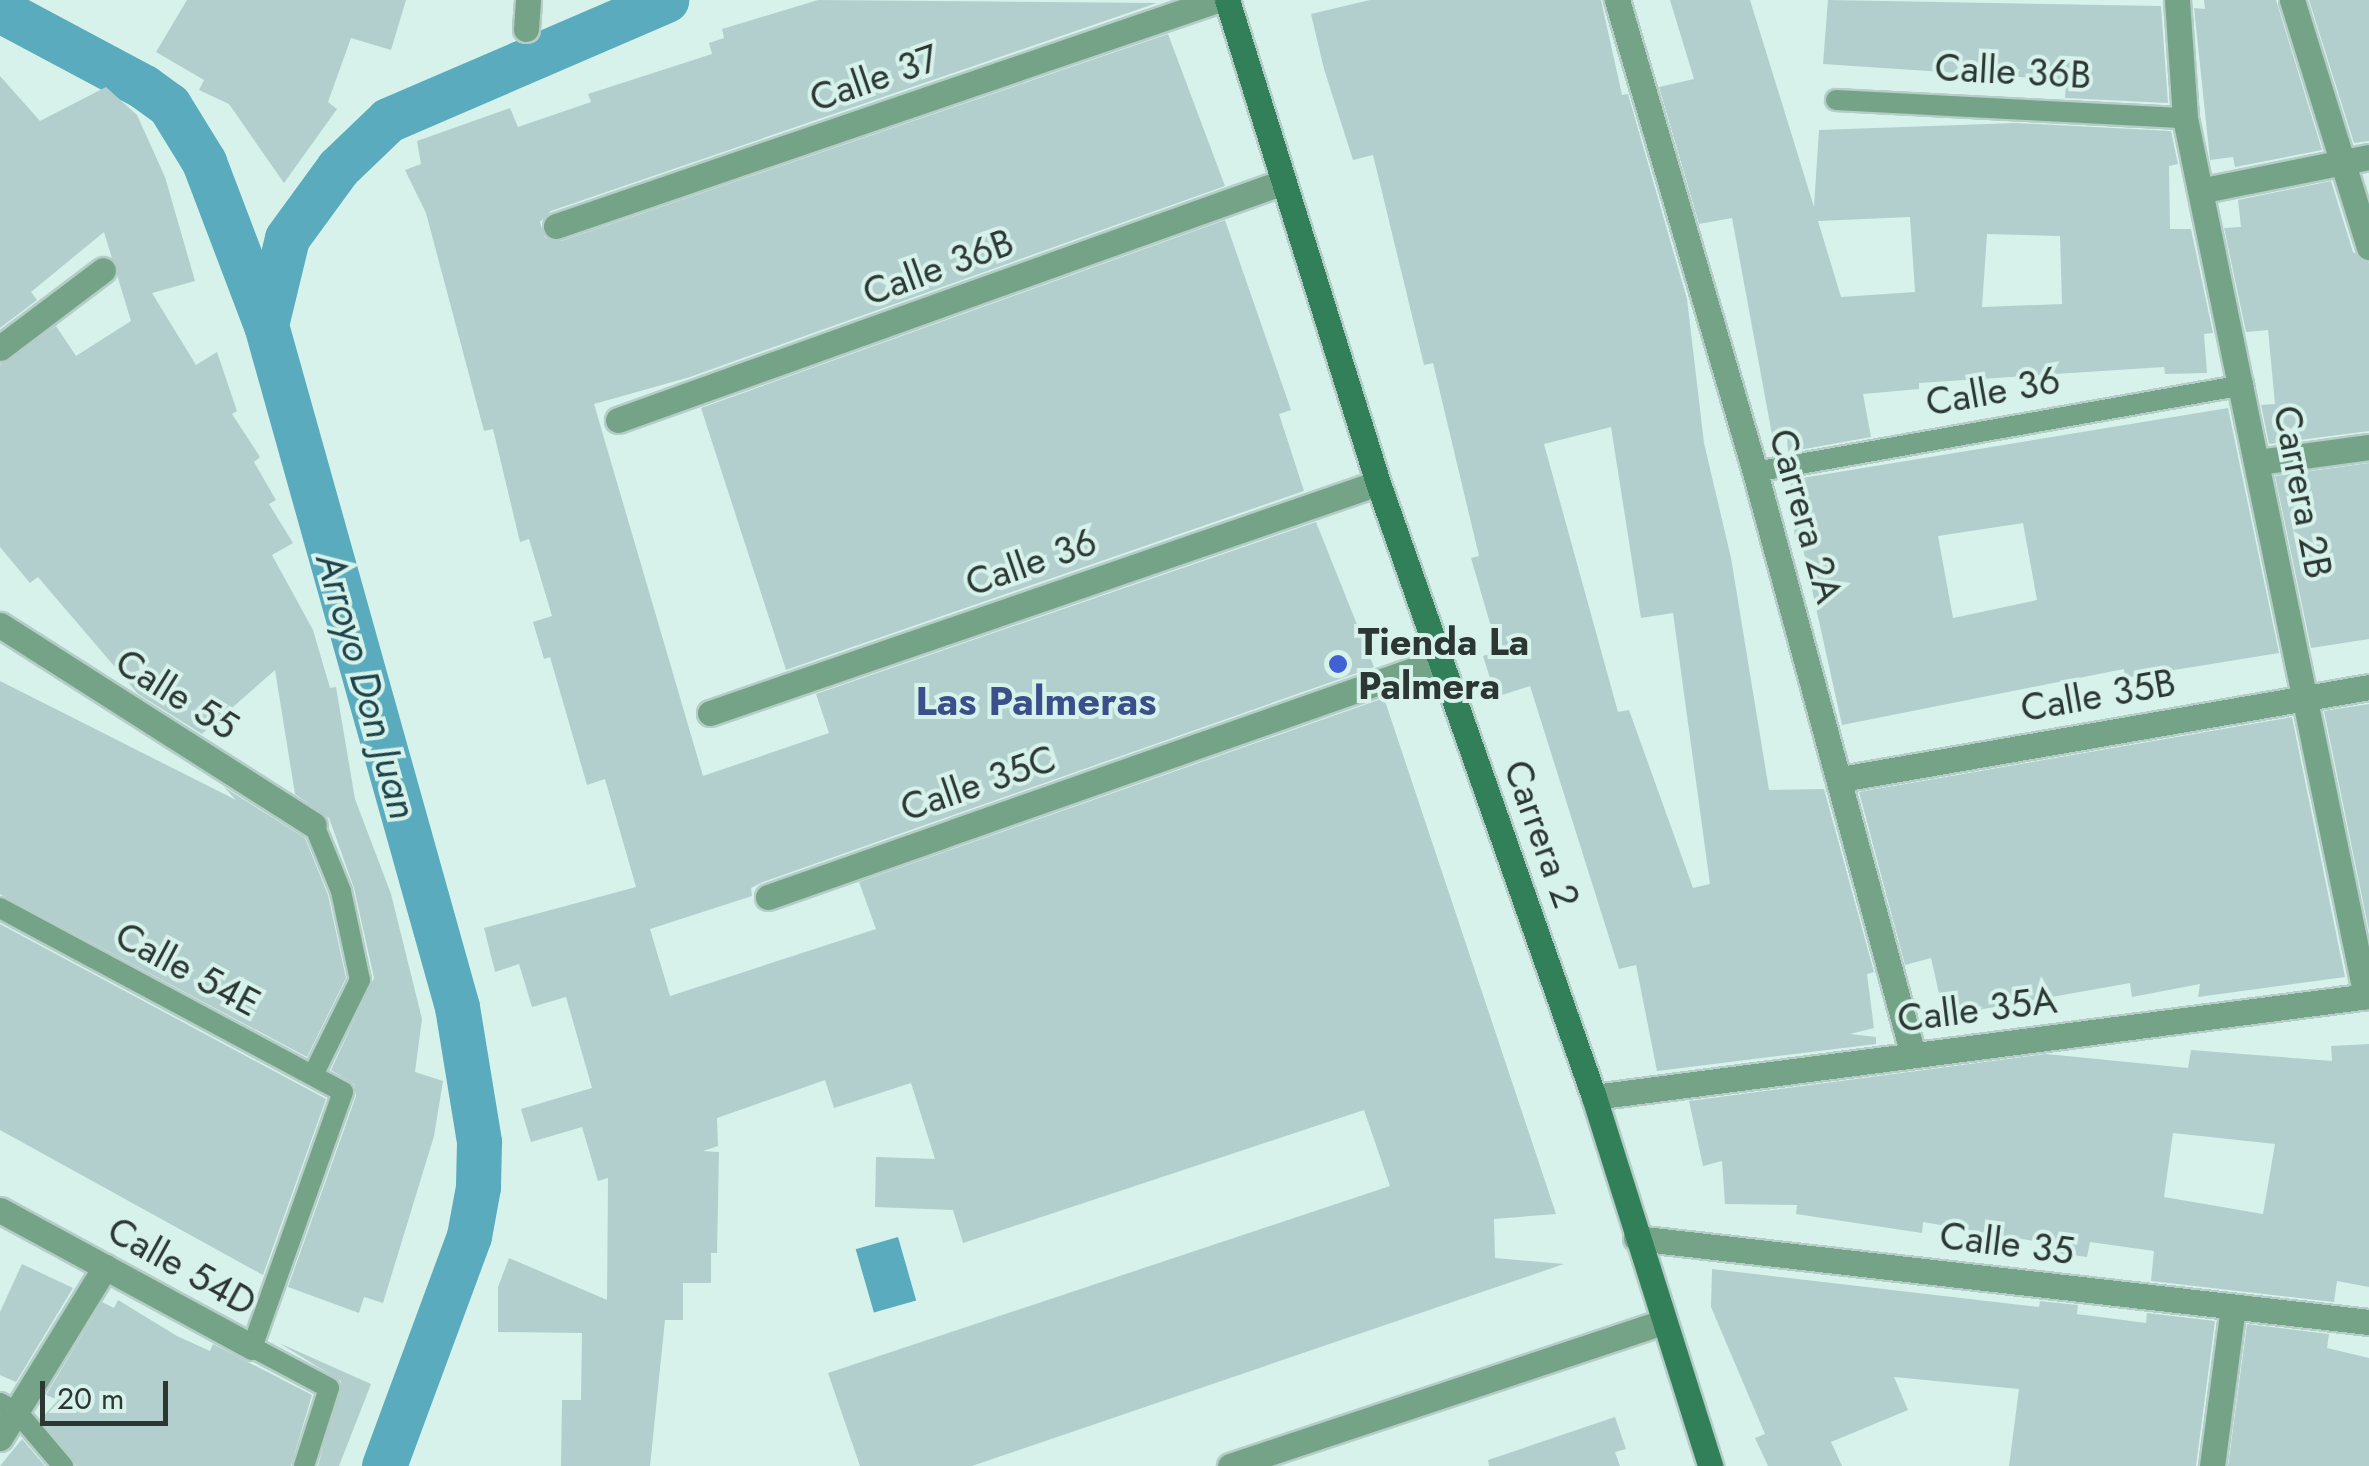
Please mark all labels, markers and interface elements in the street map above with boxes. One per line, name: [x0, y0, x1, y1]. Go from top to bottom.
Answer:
street label: Calle 37: [804, 35, 944, 121]
street label: Calle 36B: [1934, 44, 2092, 98]
street label: Calle 36B: [857, 219, 1019, 315]
street label: Calle 36: [1922, 357, 2064, 425]
street label: Carrera 2B: [2264, 402, 2342, 582]
street label: Carrera 2A: [1759, 424, 1853, 608]
street label: Calle 36: [960, 518, 1102, 606]
water label: Arroyo Don Juan: [306, 548, 428, 824]
place label: Tienda La Palmera: [1358, 619, 1529, 708]
street label: Calle 55: [107, 639, 247, 749]
marker: Tienda La Palmera: [1327, 653, 1349, 675]
street label: Calle 35B: [2017, 659, 2179, 731]
district label: Las Palmeras: [916, 677, 1156, 725]
street label: Calle 35C: [894, 735, 1062, 831]
street label: Carrera 2: [1494, 754, 1590, 914]
street label: Calle 54E: [108, 912, 268, 1026]
street label: Calle 35A: [1895, 977, 2059, 1041]
street label: Calle 54D: [100, 1207, 264, 1325]
street label: Calle 35: [1937, 1212, 2077, 1274]
scale bar: [45, 1361, 172, 1423]
text: 20 m: [57, 1377, 124, 1420]

